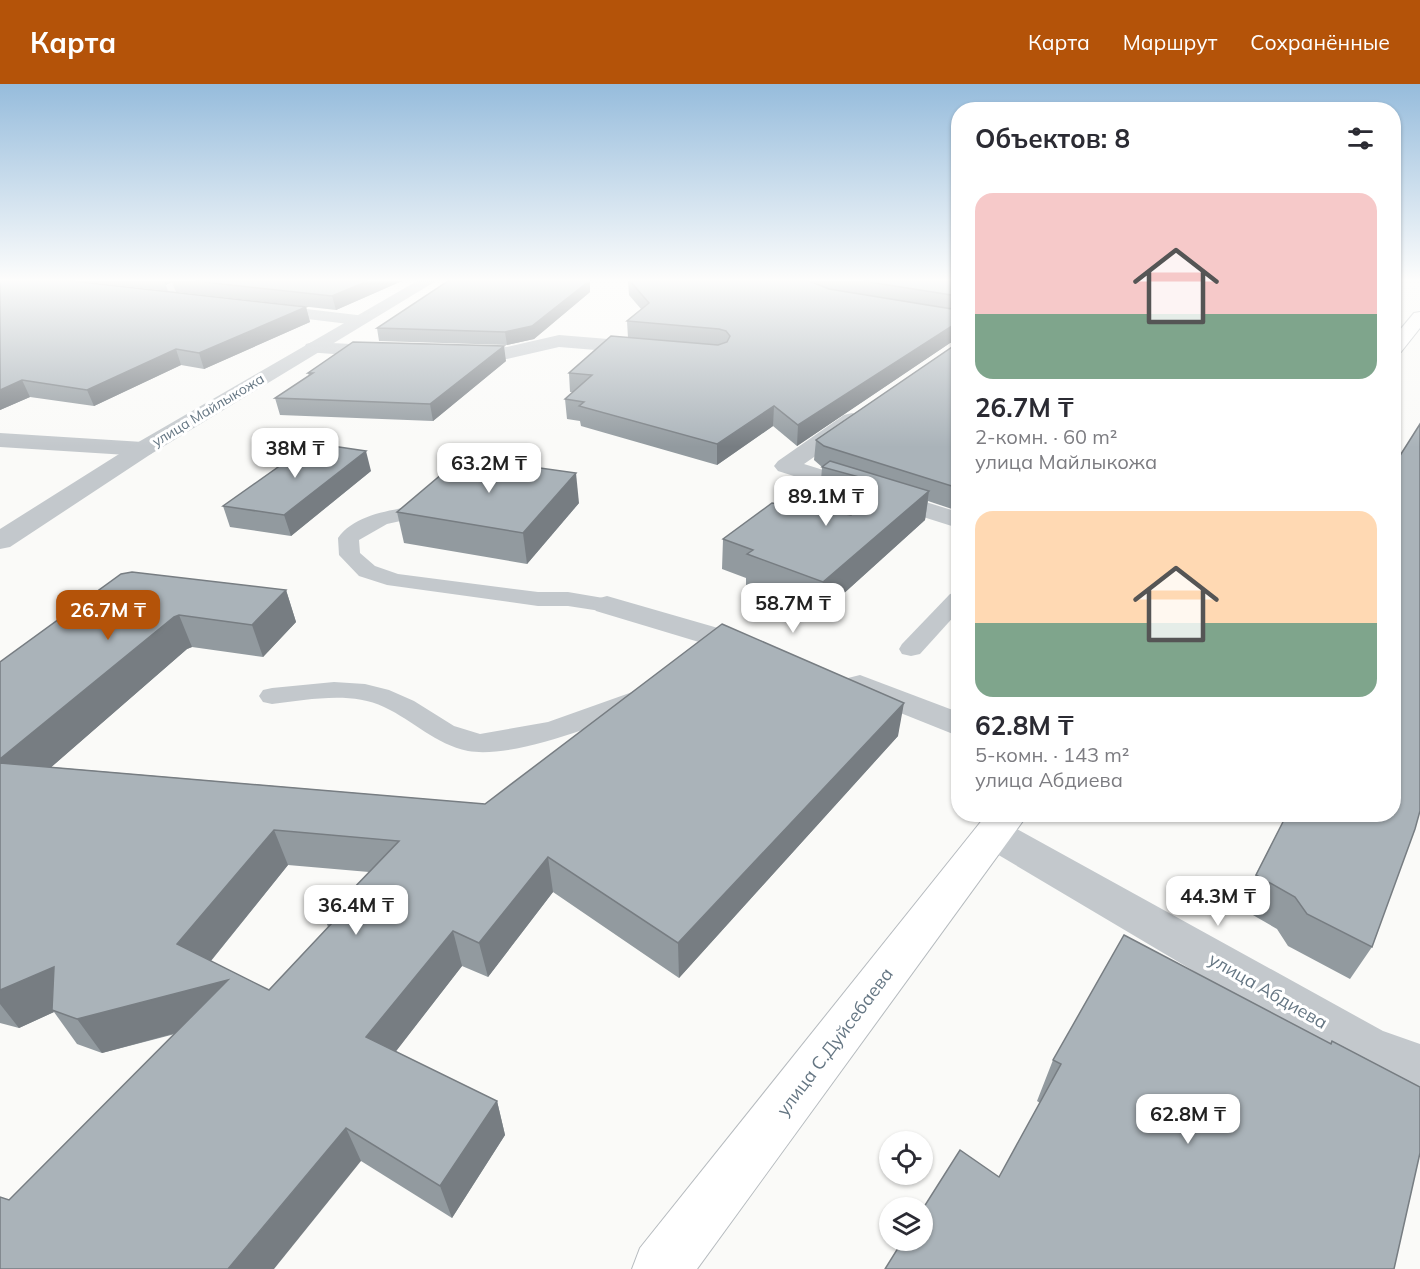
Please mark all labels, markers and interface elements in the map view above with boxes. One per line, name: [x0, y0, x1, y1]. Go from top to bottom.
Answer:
text: Карта: [30, 25, 116, 60]
text: Карта: [1028, 29, 1090, 55]
text: Маршрут: [1123, 29, 1217, 55]
text: Сохранённые: [1250, 29, 1390, 55]
text: Объектов: 8: [975, 122, 1130, 155]
icon: filters: [1344, 122, 1377, 155]
icon: home: [1122, 232, 1230, 340]
street label: улица Майлыкожа: [149, 369, 267, 451]
text: 26.7M ₸: [975, 391, 1074, 424]
text: 2-комн. · 60 m²: [975, 424, 1117, 449]
pin: 38M ₸: [253, 428, 337, 479]
text: 38M ₸: [266, 435, 324, 460]
pin: 63.2M ₸: [434, 443, 544, 494]
text: улица Майлыкожа: [975, 449, 1157, 474]
text: 63.2M ₸: [451, 450, 527, 475]
pin: 89.1M ₸: [771, 476, 881, 527]
text: 89.1M ₸: [788, 483, 864, 508]
icon: home: [1122, 550, 1230, 658]
pin: 58.7M ₸: [738, 583, 848, 634]
pin: 26.7M ₸: [53, 590, 163, 641]
text: 58.7M ₸: [755, 590, 831, 615]
text: 26.7M ₸: [70, 597, 146, 622]
text: 62.8M ₸: [975, 709, 1074, 742]
text: 5-комн. · 143 m²: [975, 742, 1129, 767]
text: улица Абдиева: [975, 767, 1123, 792]
pin: 44.3M ₸: [1163, 876, 1273, 927]
text: 44.3M ₸: [1180, 883, 1256, 908]
pin: 36.4M ₸: [301, 885, 411, 936]
text: 36.4M ₸: [318, 892, 394, 917]
street label: улица Абдиева: [1205, 947, 1332, 1034]
street label: улица С.Дуйсебаева: [771, 963, 898, 1120]
pin: 62.8M ₸: [1133, 1094, 1243, 1145]
text: 62.8M ₸: [1150, 1101, 1226, 1126]
map controls: [879, 1131, 933, 1251]
button: locate: [879, 1131, 933, 1185]
button: layers: [879, 1197, 933, 1251]

